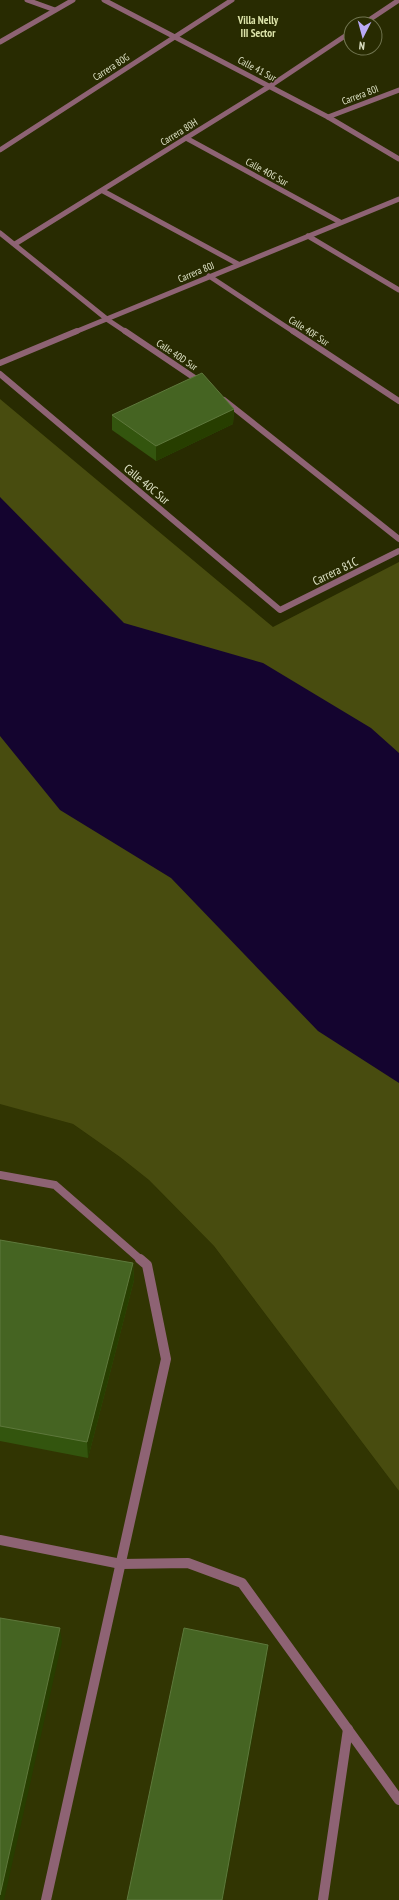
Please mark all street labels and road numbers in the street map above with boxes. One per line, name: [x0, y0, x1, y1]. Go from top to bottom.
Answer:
street label: Carrera 80G: [90, 50, 132, 84]
street label: Calle 41 Sur: [235, 53, 279, 85]
street label: Carrera 80I: [340, 82, 380, 108]
street label: Carrera 80H: [158, 116, 200, 148]
street label: Calle 40G Sur: [243, 155, 291, 189]
street label: Carrera 80J: [176, 259, 216, 285]
street label: Calle 40F Sur: [286, 313, 332, 349]
street label: Calle 40D Sur: [154, 336, 200, 374]
street label: Calle 40C Sur: [121, 460, 174, 508]
street label: Carrera 81C: [310, 553, 361, 588]

